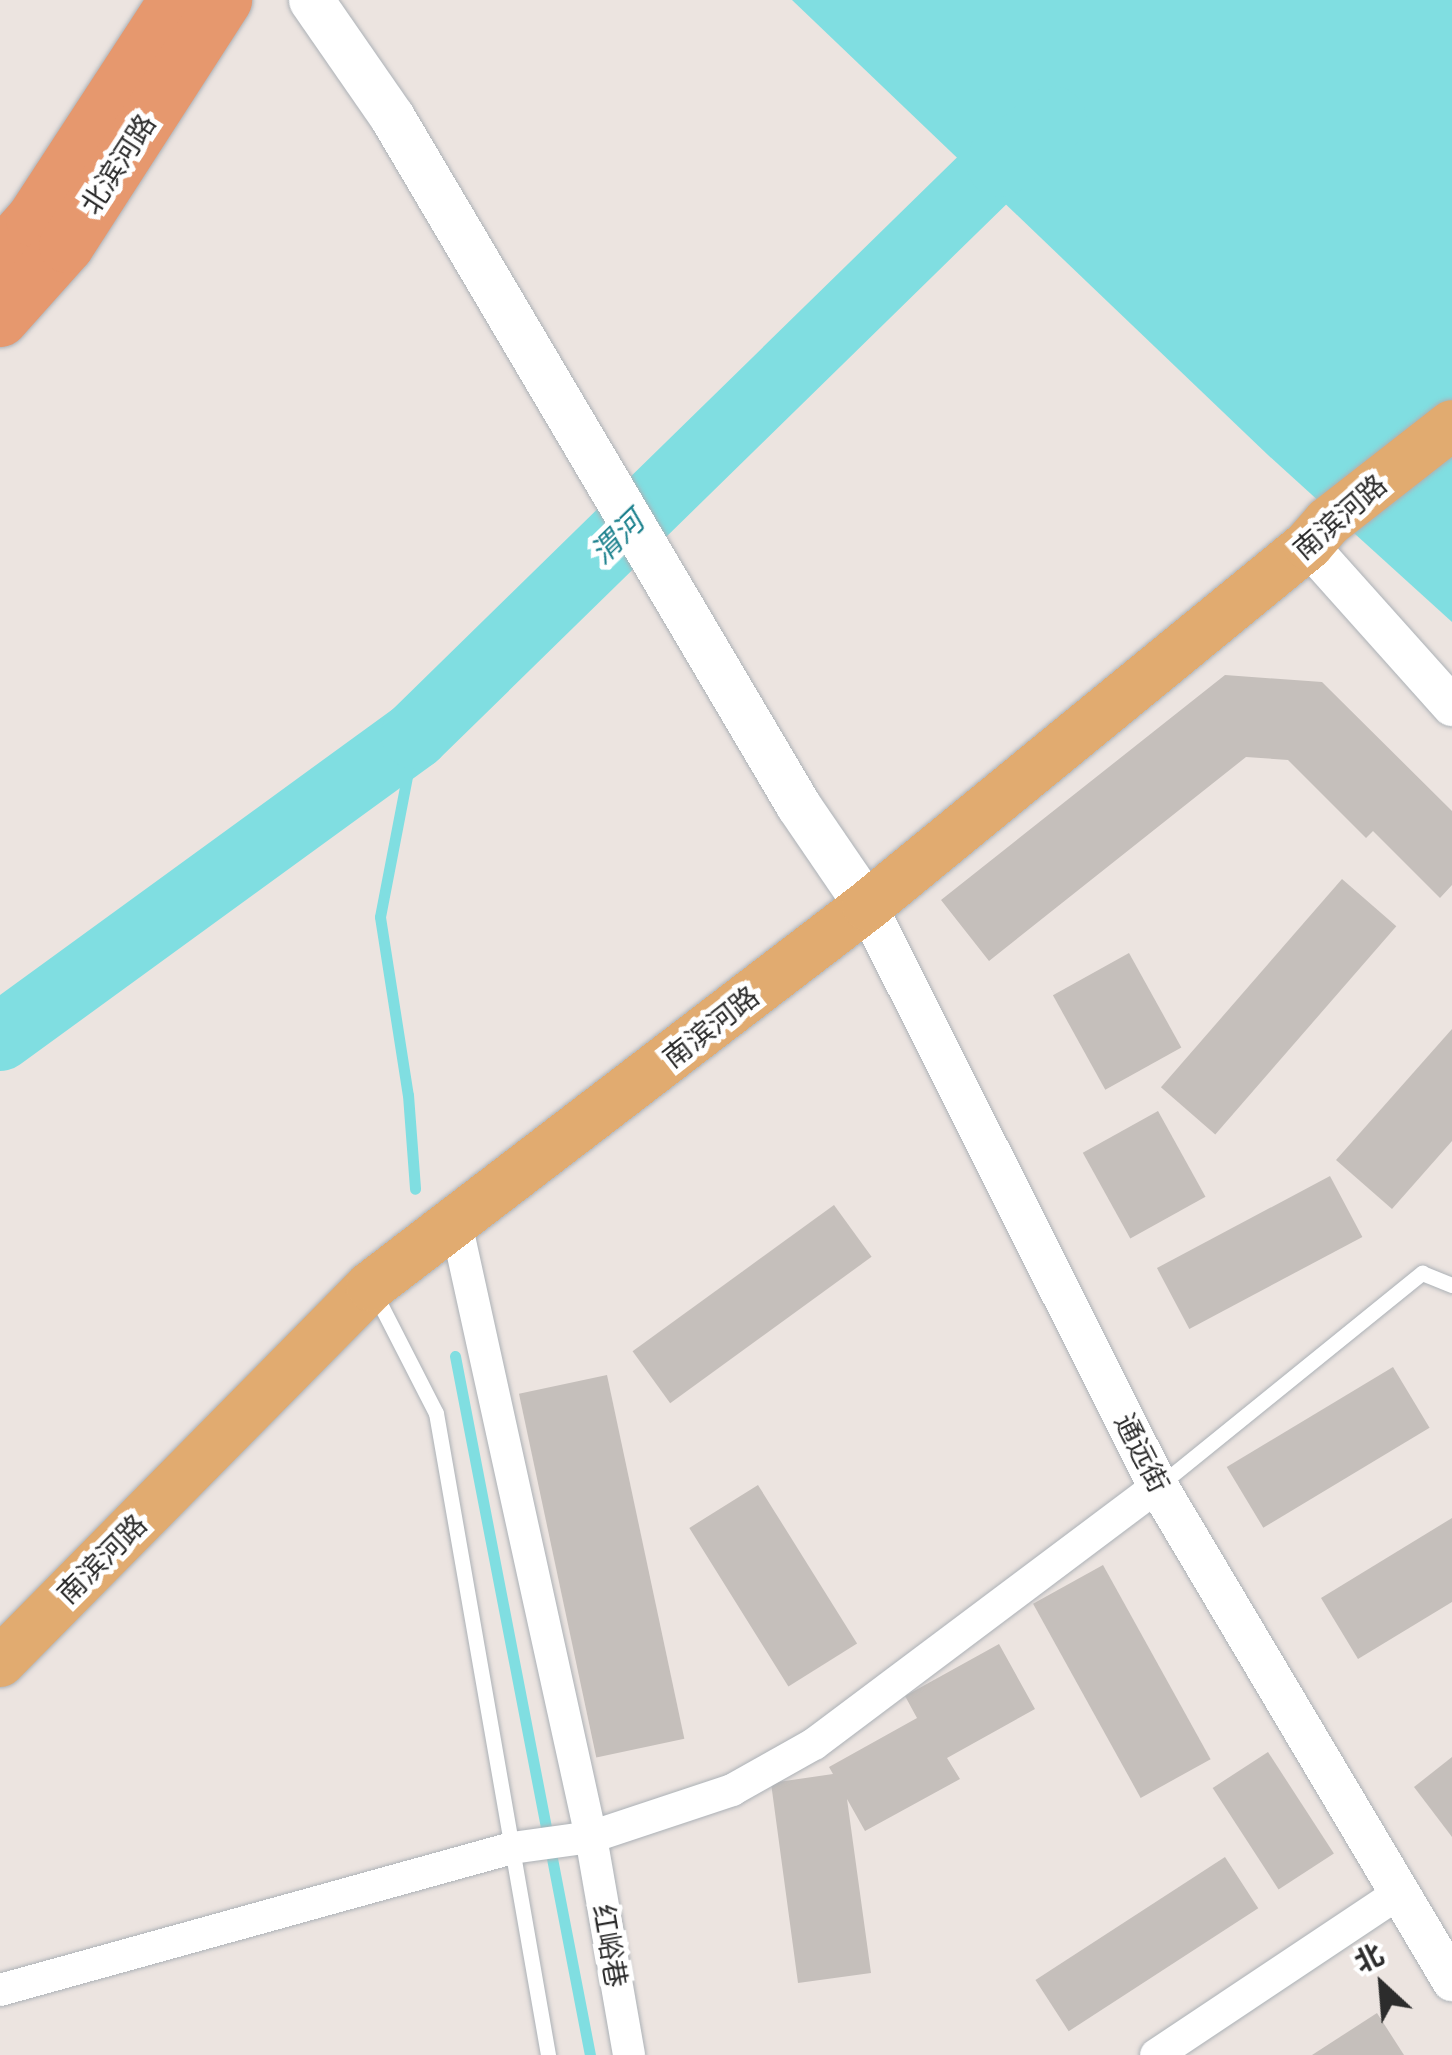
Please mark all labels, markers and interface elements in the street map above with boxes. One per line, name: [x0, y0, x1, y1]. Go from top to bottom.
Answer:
street label: 北滨河路: [73, 108, 163, 220]
street label: 南滨河路: [1287, 468, 1393, 566]
water label: 渭河: [583, 503, 651, 571]
street label: 南滨河路: [657, 979, 765, 1075]
street label: 通远街: [1108, 1408, 1176, 1498]
street label: 南滨河路: [51, 1508, 153, 1610]
street label: 红峪巷: [586, 1902, 634, 1990]
north arrow: [1332, 1935, 1432, 2035]
text: 北: [1349, 1938, 1388, 1978]

